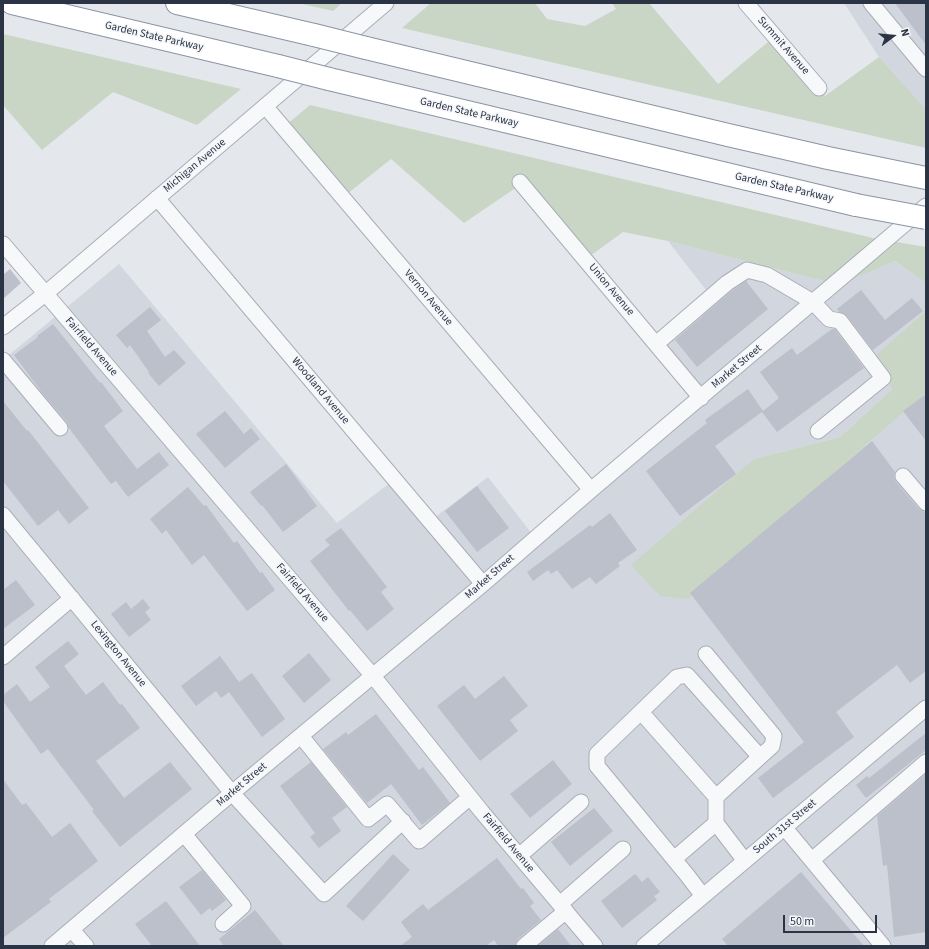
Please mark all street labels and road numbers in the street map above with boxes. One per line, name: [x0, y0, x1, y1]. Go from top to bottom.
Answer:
street label: Summit Avenue: [754, 14, 812, 78]
street label: Garden State Parkway: [104, 19, 204, 55]
street label: Garden State Parkway: [419, 95, 519, 131]
street label: Michigan Avenue: [161, 136, 229, 196]
street label: Garden State Parkway: [734, 170, 834, 206]
street label: Union Avenue: [585, 261, 637, 319]
street label: Vernon Avenue: [401, 267, 455, 329]
street label: Fairfield Avenue: [62, 315, 120, 379]
street label: Market Street: [709, 342, 765, 392]
street label: Woodland Avenue: [288, 355, 352, 427]
street label: Market Street: [462, 552, 518, 602]
street label: Fairfield Avenue: [273, 561, 331, 625]
street label: Lexington Avenue: [87, 618, 149, 690]
street label: Market Street: [214, 760, 270, 810]
street label: South 31st Street: [751, 797, 819, 857]
street label: Fairfield Avenue: [479, 811, 537, 875]

